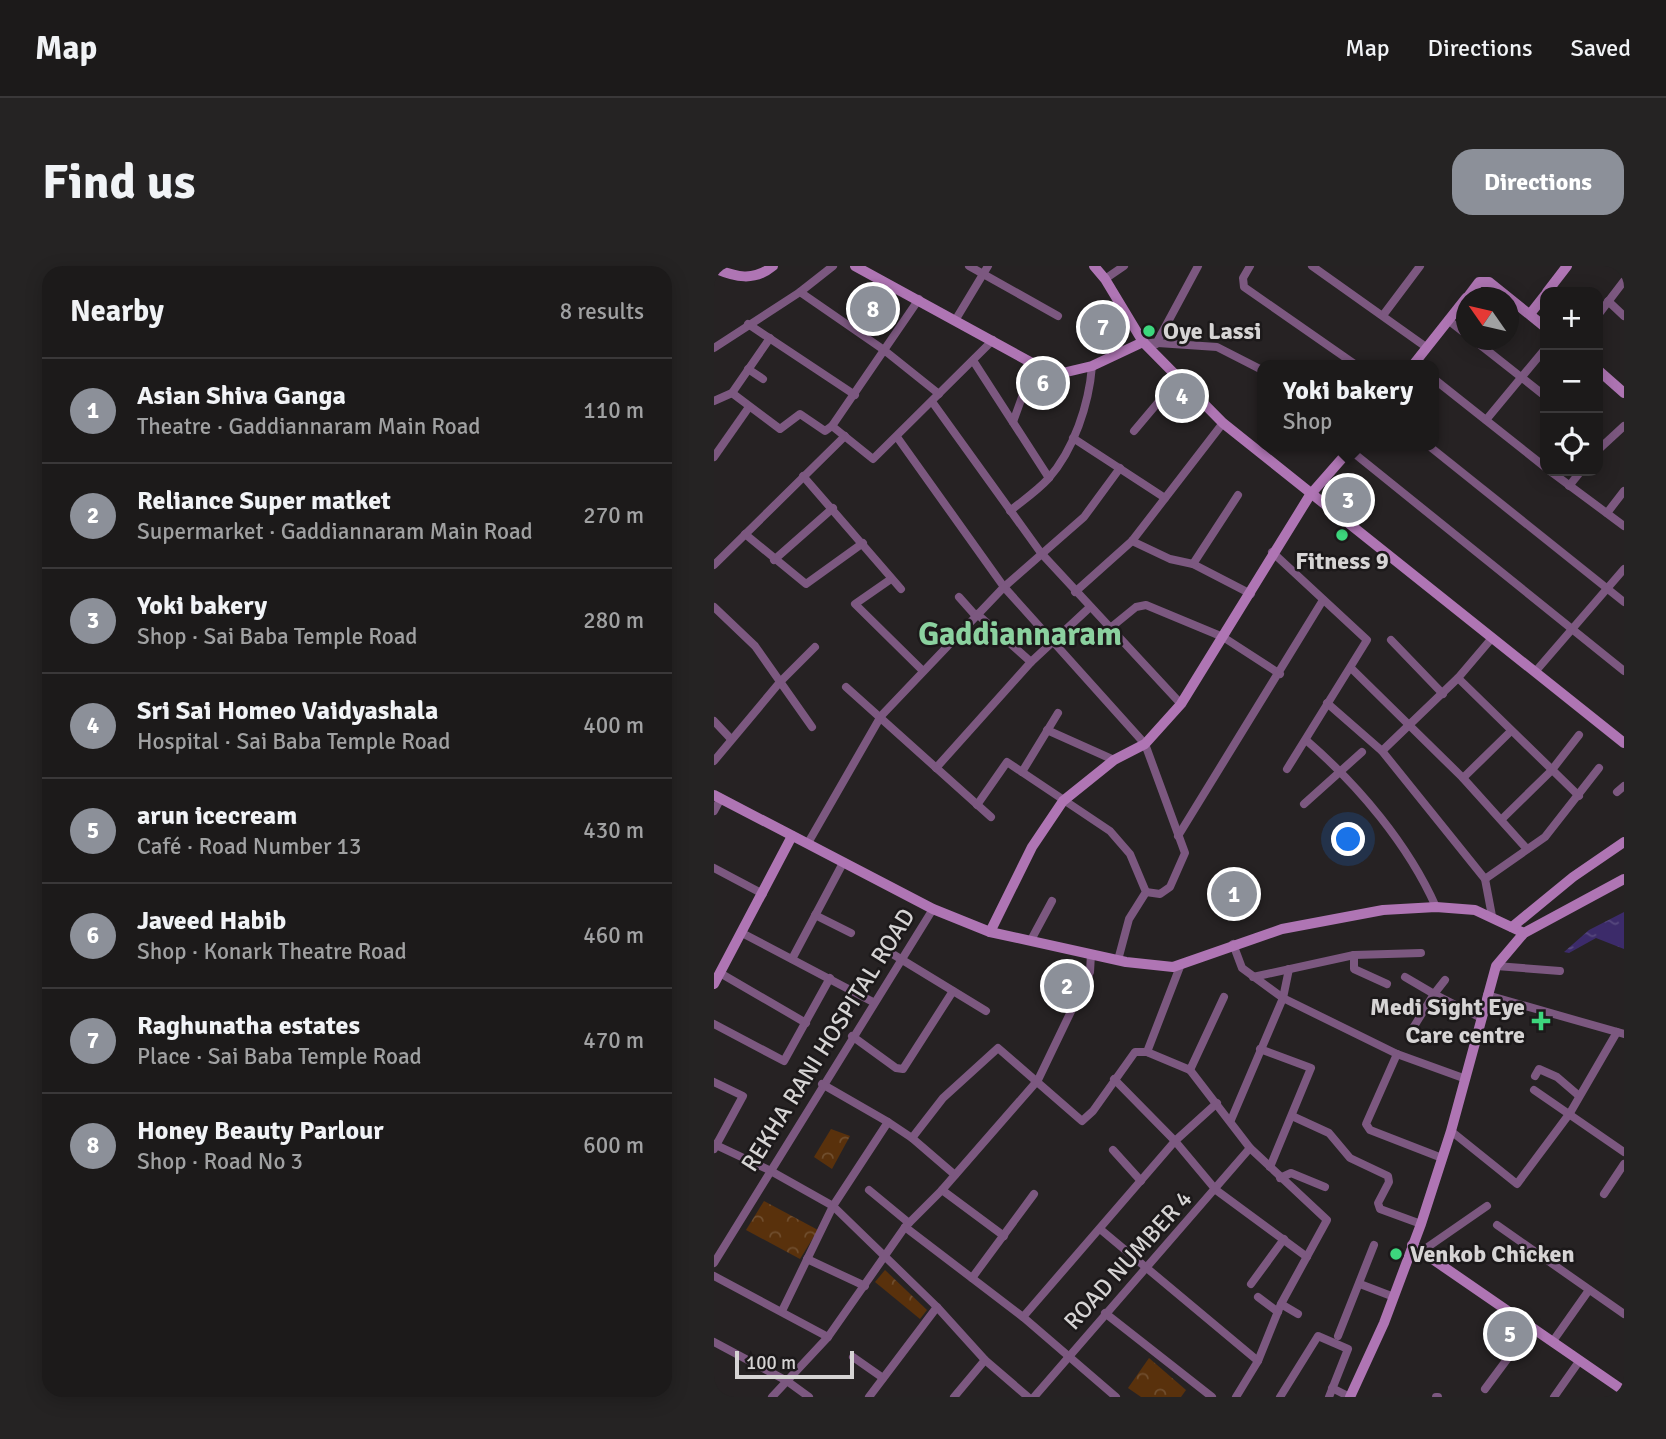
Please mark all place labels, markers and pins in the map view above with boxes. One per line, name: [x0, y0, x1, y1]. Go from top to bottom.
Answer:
pin: 8: [850, 283, 896, 335]
pin: 7: [1080, 301, 1126, 353]
place label: Oye Lassi: [1163, 316, 1261, 346]
marker: Oye Lassi: [1141, 323, 1157, 339]
pin: 6: [1020, 357, 1066, 409]
pin: 4: [1159, 370, 1205, 422]
pin: 3: [1325, 474, 1371, 526]
marker: Fitness 9: [1334, 527, 1350, 543]
place label: Fitness 9: [1295, 546, 1389, 576]
pin: 1: [1211, 868, 1257, 920]
pin: 2: [1044, 960, 1090, 1012]
place label: Medi Sight Eye Care centre: [1370, 992, 1525, 1050]
marker: Medi Sight Eye Care centre: [1531, 1011, 1551, 1031]
place label: Venkob Chicken: [1410, 1239, 1575, 1269]
marker: Venkob Chicken: [1388, 1246, 1404, 1262]
pin: 5: [1487, 1308, 1533, 1360]

